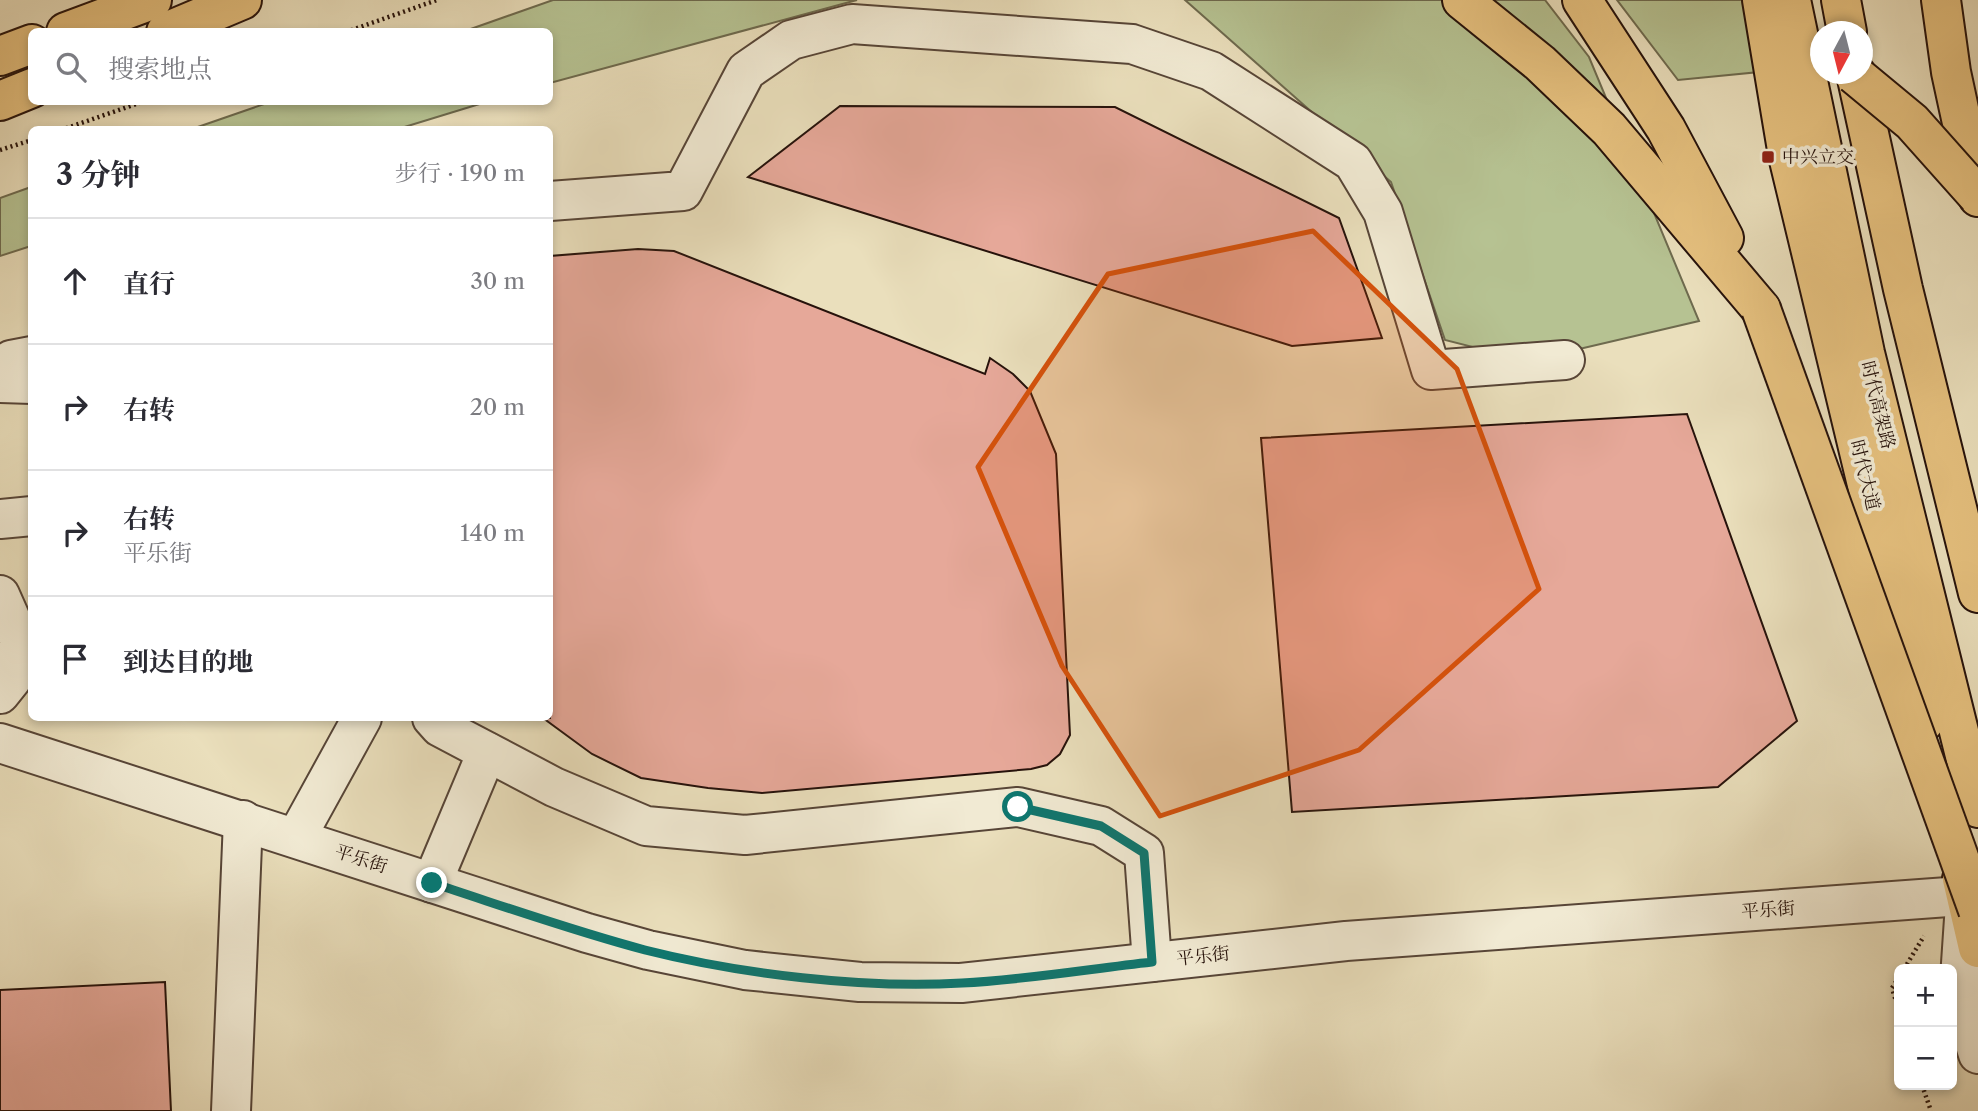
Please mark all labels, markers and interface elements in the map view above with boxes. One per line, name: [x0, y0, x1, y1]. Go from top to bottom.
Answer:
north arrow: [1810, 21, 1873, 84]
search box: [28, 28, 553, 105]
icon: search: [52, 48, 90, 86]
text: 搜索地点: [108, 53, 212, 85]
place label: 中兴立交: [1782, 146, 1854, 168]
marker: 中兴立交: [1760, 149, 1776, 165]
text: 3 分钟: [56, 156, 140, 193]
text: 步行 · 190 m: [395, 159, 525, 187]
icon: ahead: [56, 262, 94, 300]
text: 30 m: [470, 267, 525, 295]
text: 直行: [123, 268, 175, 300]
street label: 时代高架路: [1856, 359, 1900, 451]
icon: right: [56, 388, 94, 426]
text: 20 m: [470, 393, 525, 421]
text: 右转: [123, 394, 175, 426]
street label: 时代大道: [1846, 437, 1884, 513]
text: 右转: [123, 503, 175, 535]
icon: right: [56, 514, 94, 552]
text: 140 m: [460, 519, 525, 547]
text: 平乐街: [123, 539, 192, 567]
icon: arrive: [56, 640, 94, 678]
text: 到达目的地: [123, 646, 253, 678]
route start: [1002, 791, 1033, 822]
street label: 平乐街: [332, 840, 390, 878]
route end: [416, 867, 447, 898]
street label: 平乐街: [1740, 897, 1796, 923]
street label: 平乐街: [1175, 942, 1231, 970]
map controls: [1894, 964, 1957, 1090]
button: +: [1894, 964, 1957, 1027]
button: −: [1894, 1027, 1957, 1090]

